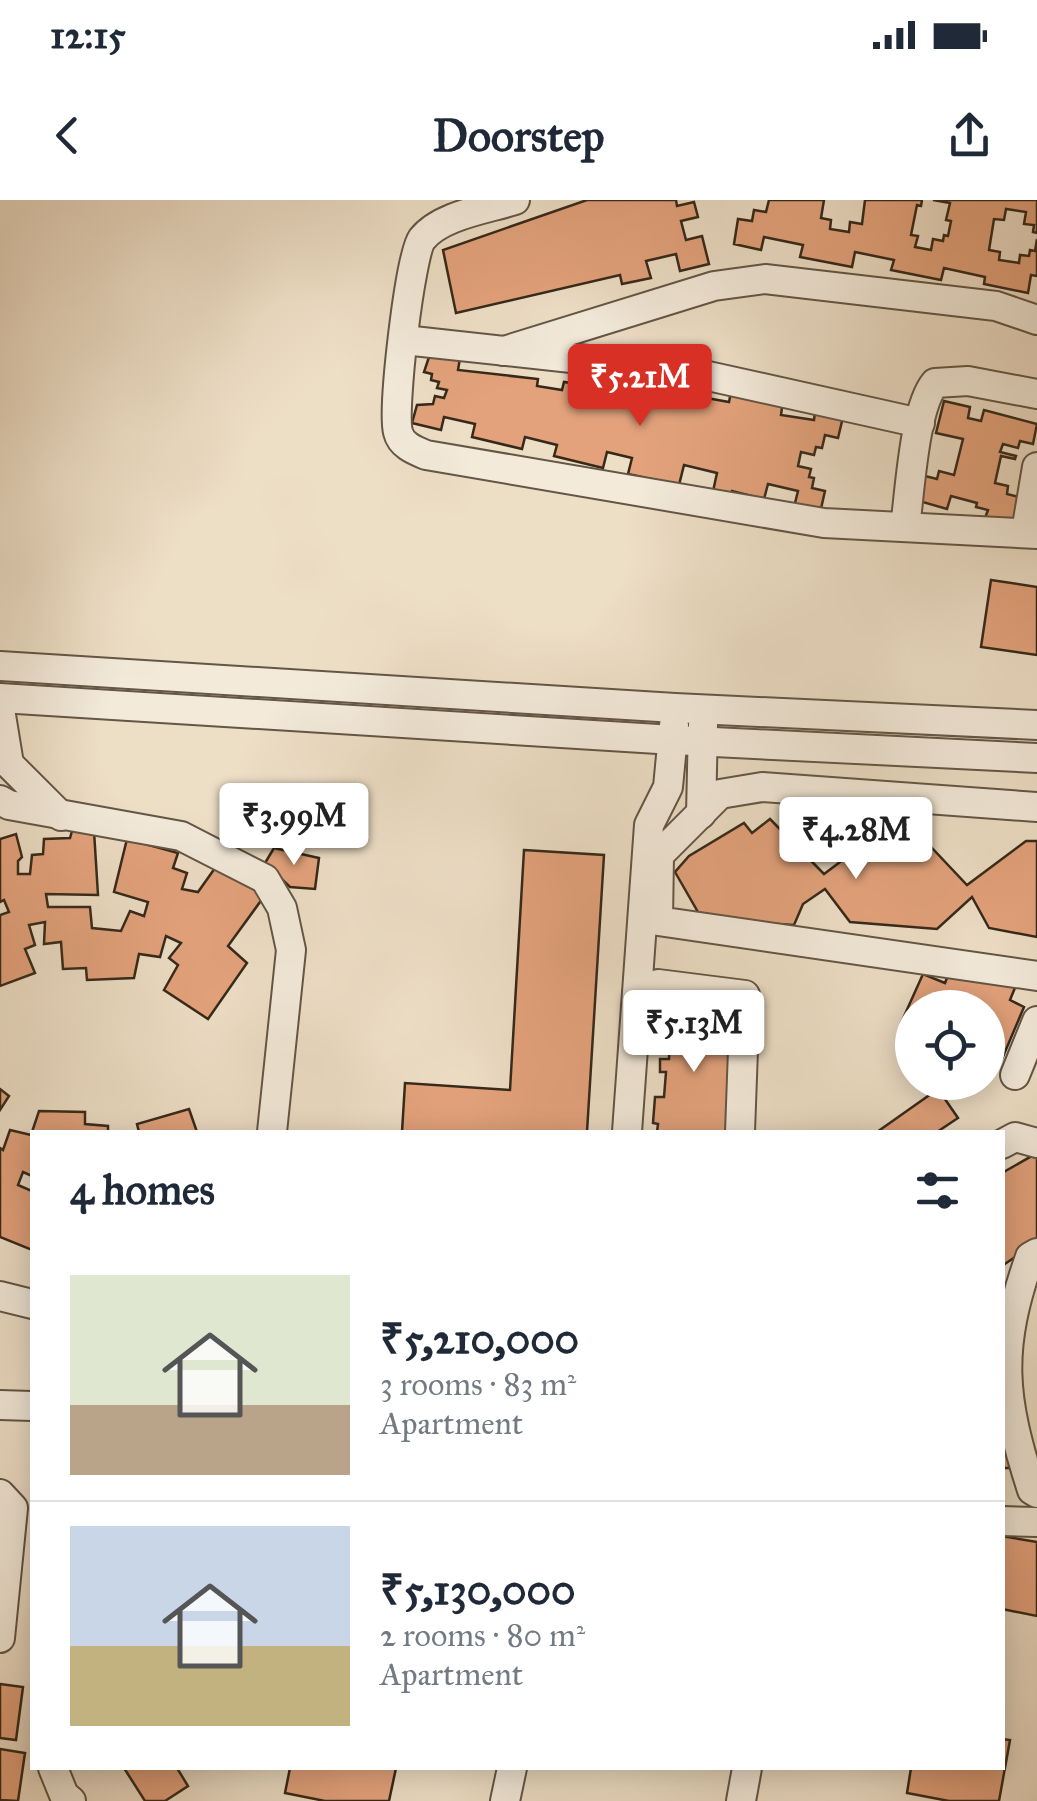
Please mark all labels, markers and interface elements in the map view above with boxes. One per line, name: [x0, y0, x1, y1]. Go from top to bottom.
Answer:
text: 12:15: [50, 12, 126, 58]
icon: back: [40, 108, 95, 163]
text: Doorstep: [433, 108, 604, 163]
icon: share: [942, 108, 997, 163]
pin: ₹5.21M: [559, 344, 721, 429]
text: ₹5.21M: [590, 357, 690, 396]
pin: ₹3.99M: [213, 783, 375, 868]
text: ₹3.99M: [241, 796, 347, 835]
pin: ₹4.28M: [775, 797, 937, 882]
text: ₹4.28M: [801, 810, 911, 849]
pin: ₹5.13M: [613, 990, 775, 1075]
map controls: [895, 990, 1005, 1100]
button: locate: [895, 990, 1005, 1100]
text: ₹5.13M: [645, 1003, 743, 1042]
icon: filters: [910, 1163, 965, 1218]
text: 4 homes: [70, 1164, 215, 1216]
text: ₹5,210,000: [380, 1313, 579, 1365]
icon: home: [150, 1315, 270, 1435]
text: 3 rooms · 83 m²: [380, 1365, 576, 1404]
text: Apartment: [380, 1404, 523, 1443]
text: ₹5,130,000: [380, 1564, 575, 1616]
icon: home: [150, 1566, 270, 1686]
text: 2 rooms · 80 m²: [380, 1616, 585, 1655]
text: Apartment: [380, 1655, 523, 1694]

